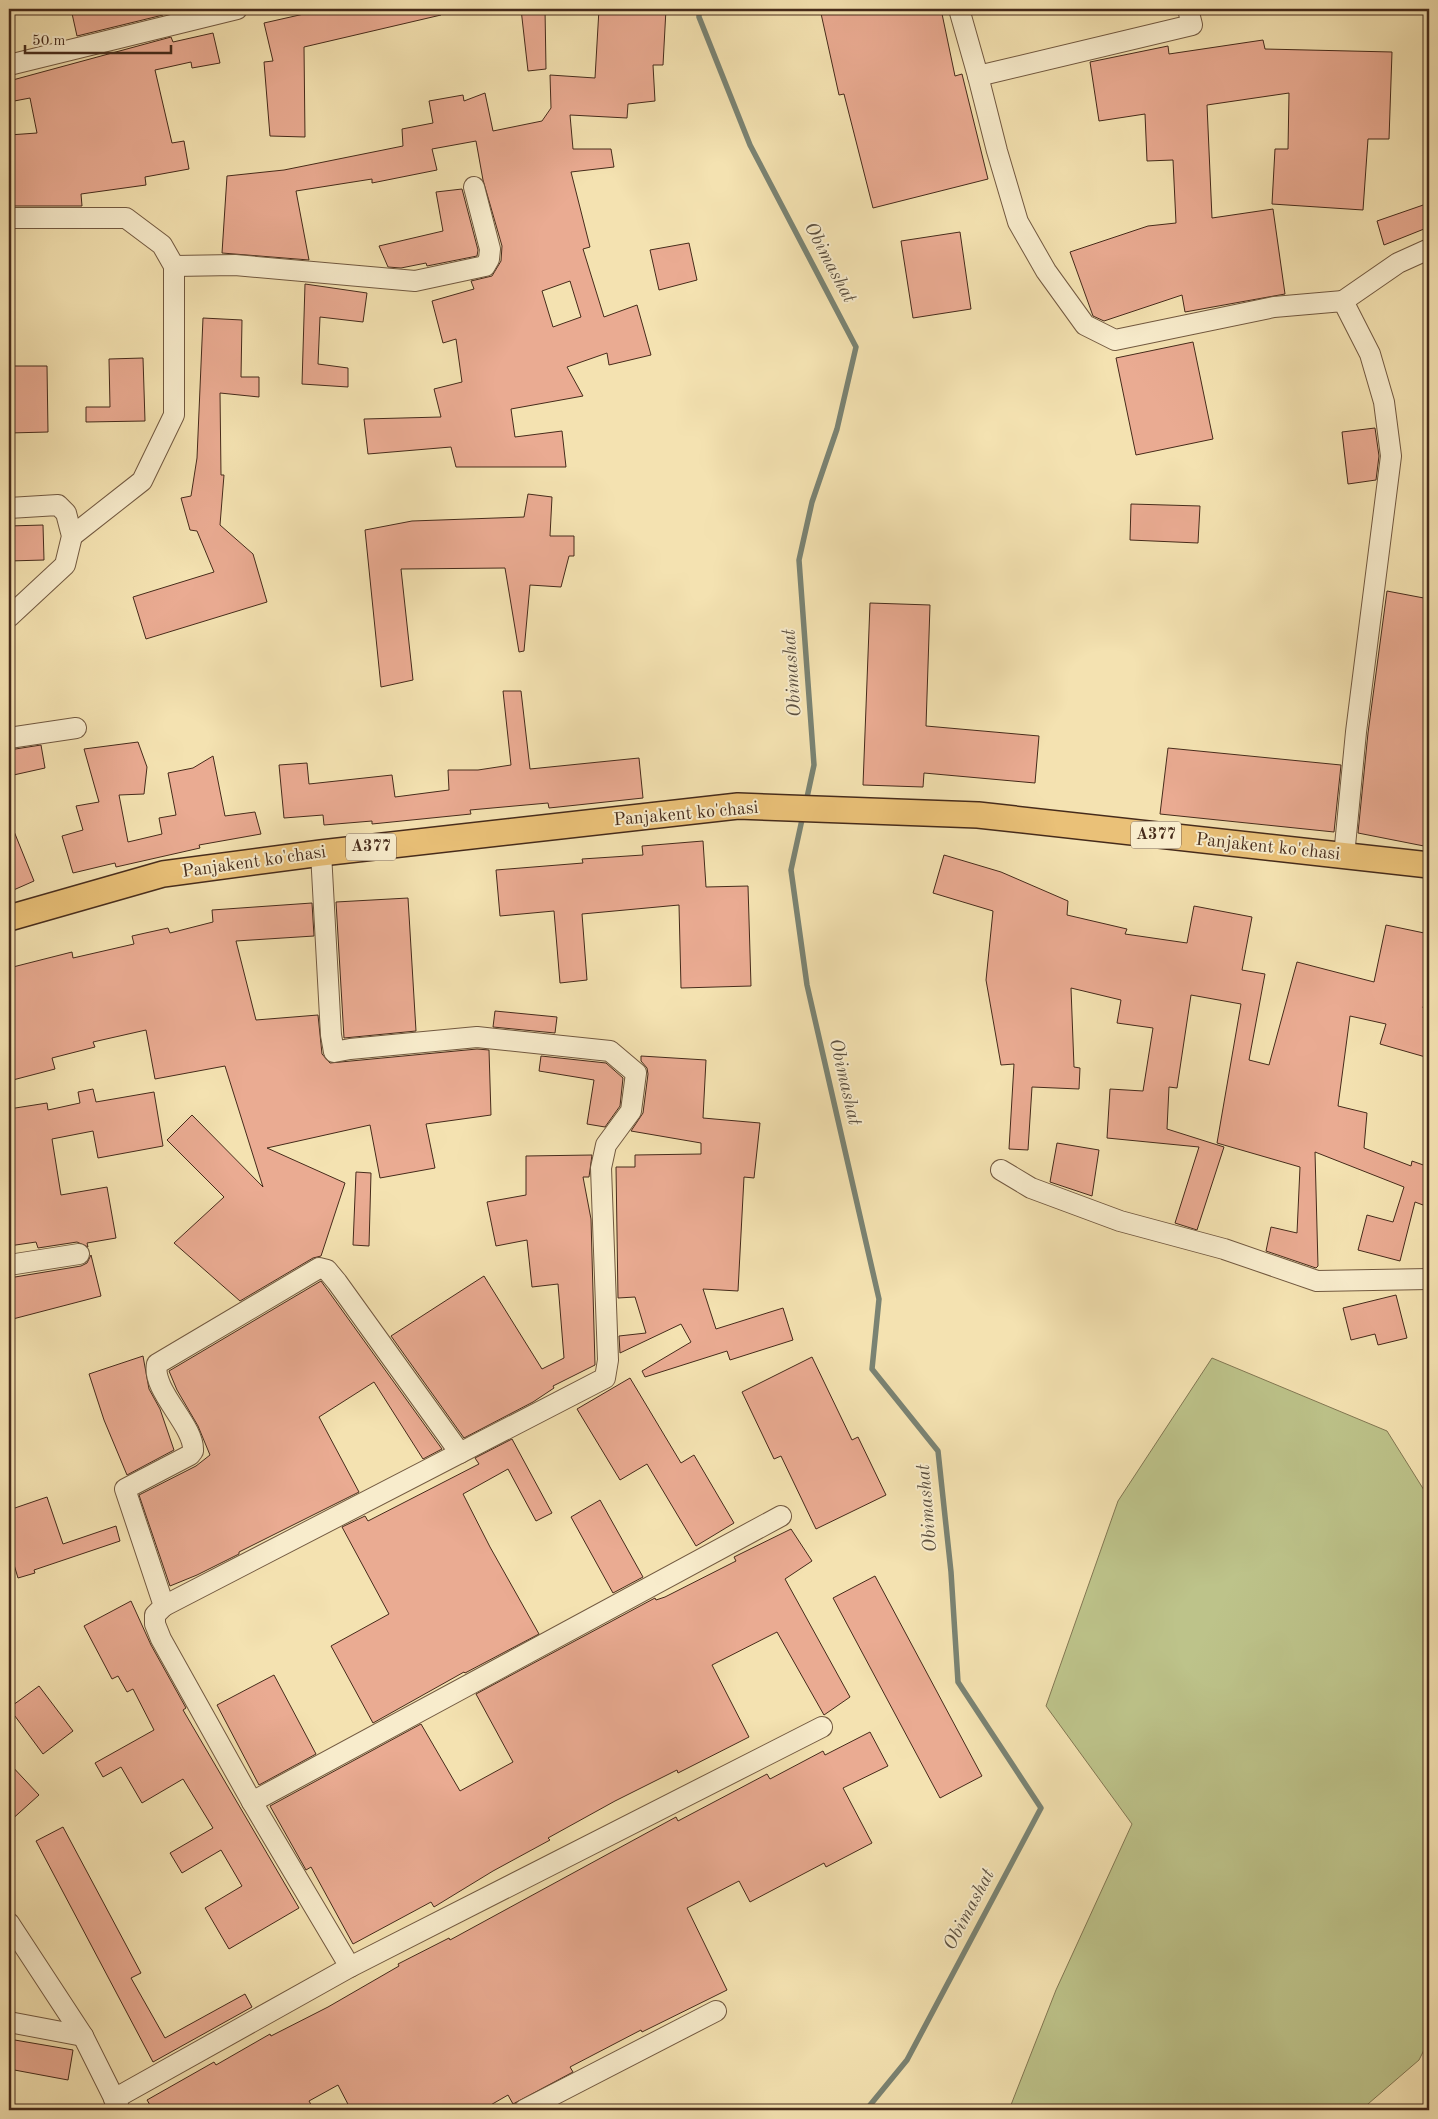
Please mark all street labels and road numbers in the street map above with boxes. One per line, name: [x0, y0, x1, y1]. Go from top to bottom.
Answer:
street label: Panjakent ko'chasi: [613, 799, 759, 829]
road number: A377: [1131, 822, 1181, 848]
street label: Panjakent ko'chasi: [1195, 830, 1341, 864]
road number: A377: [346, 834, 396, 860]
street label: Panjakent ko'chasi: [181, 843, 327, 881]

